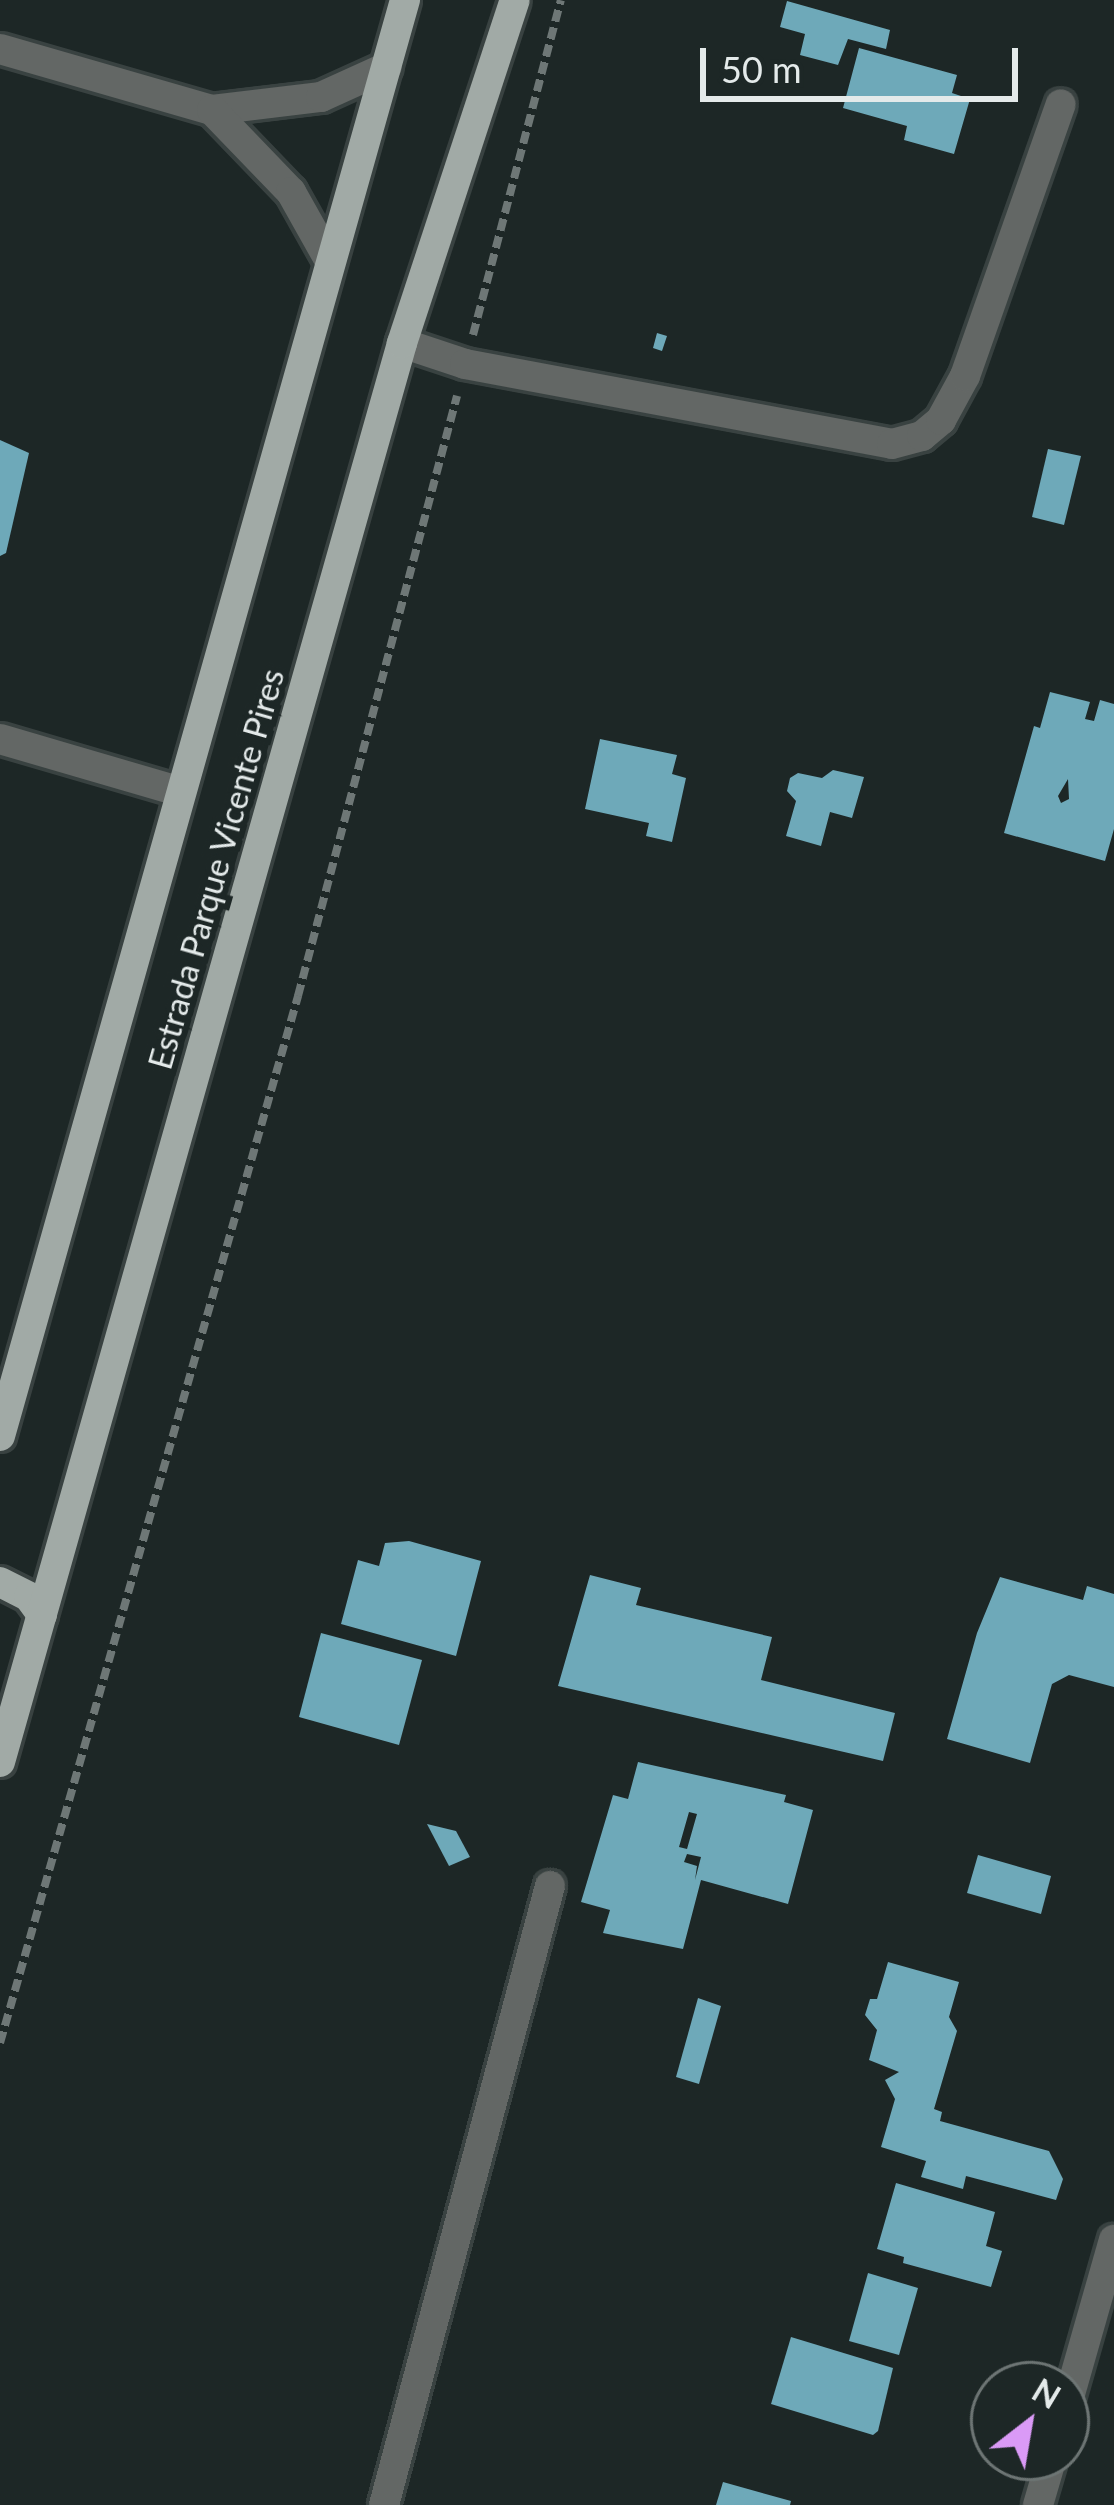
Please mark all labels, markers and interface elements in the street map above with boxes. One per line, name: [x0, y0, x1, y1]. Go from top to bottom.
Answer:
scale bar: [706, 24, 1024, 98]
text: 50 m: [721, 47, 802, 91]
street label: Estrada Parque Vicente Pires: [140, 664, 292, 1074]
north arrow: [970, 2361, 1090, 2481]
text: N: [1026, 2369, 1068, 2416]

